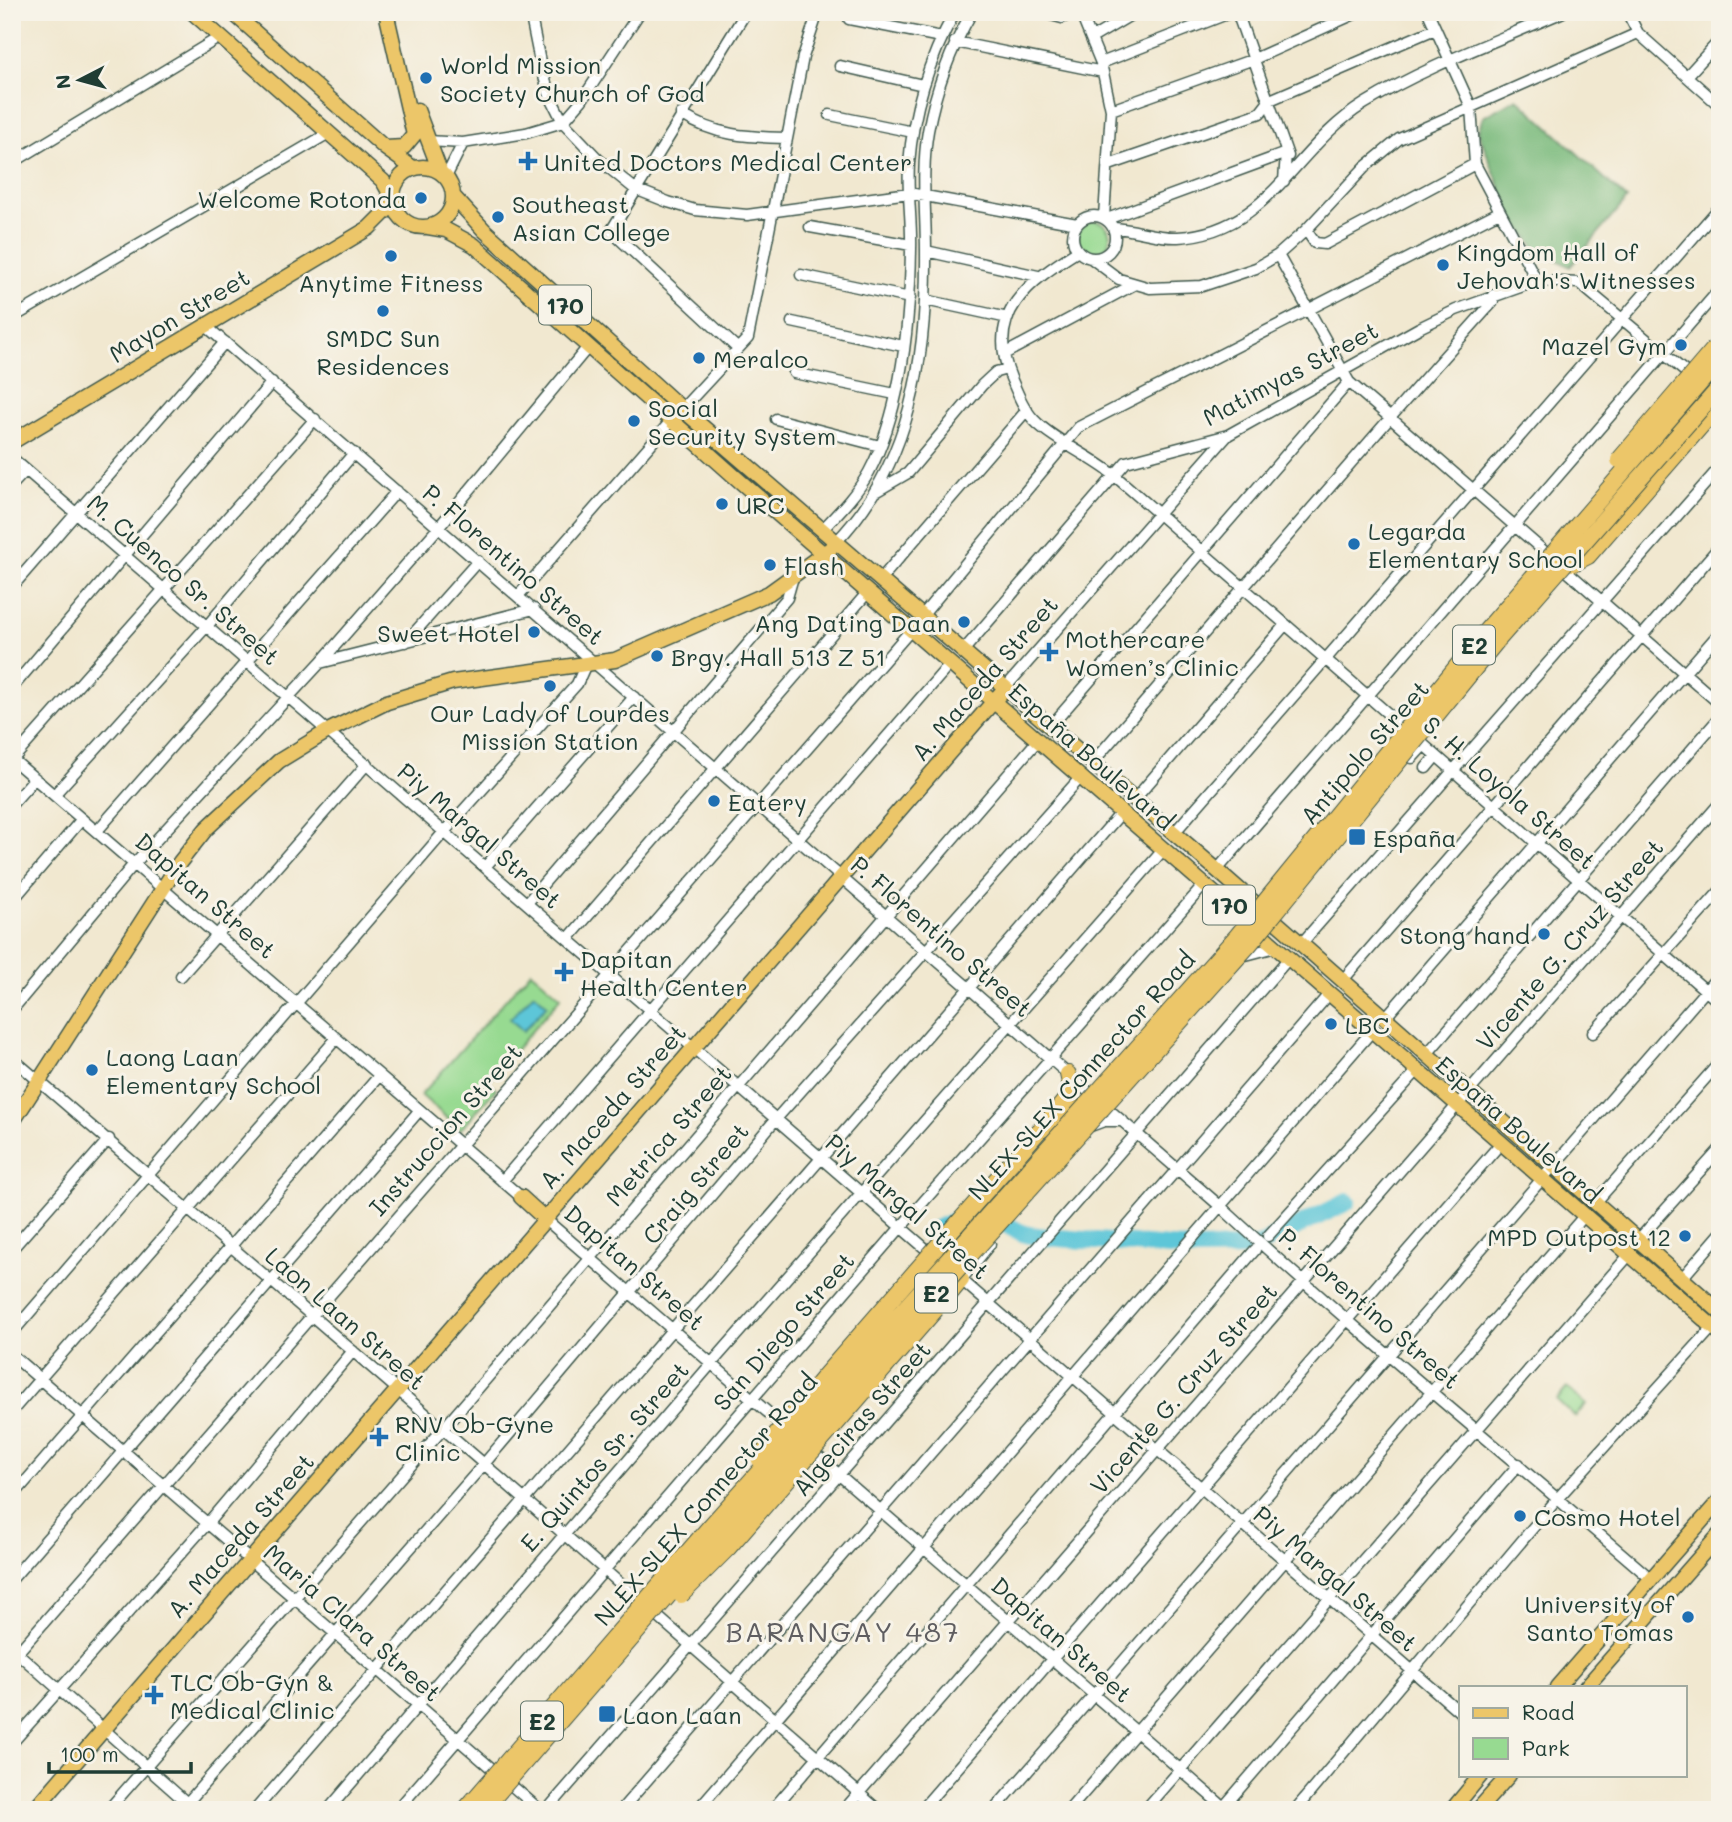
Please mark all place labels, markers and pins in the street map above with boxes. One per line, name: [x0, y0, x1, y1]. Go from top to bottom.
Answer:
place label: World Mission Society Church of God: [440, 49, 704, 108]
marker: World Mission Society Church of God: [418, 70, 434, 86]
place label: United Doctors Medical Center: [544, 146, 912, 177]
marker: United Doctors Medical Center: [518, 151, 538, 171]
place label: Welcome Rotonda: [197, 183, 407, 214]
place label: Southeast Asian College: [512, 188, 671, 247]
marker: Welcome Rotonda: [413, 190, 429, 206]
marker: Southeast Asian College: [490, 209, 506, 225]
place label: Kingdom Hall of Jehovah's Witnesses: [1457, 236, 1696, 295]
marker: Anytime Fitness: [383, 248, 399, 264]
marker: Kingdom Hall of Jehovah's Witnesses: [1435, 257, 1451, 273]
place label: Anytime Fitness: [299, 267, 483, 298]
marker: SMDC Sun Residences: [375, 303, 391, 319]
place label: SMDC Sun Residences: [316, 322, 450, 381]
place label: Mazel Gym: [1542, 330, 1667, 361]
marker: Mazel Gym: [1673, 337, 1689, 353]
place label: Meralco: [713, 343, 808, 374]
marker: Meralco: [691, 350, 707, 366]
place label: Social Security System: [648, 392, 836, 451]
marker: Social Security System: [626, 413, 642, 429]
place label: URC: [736, 489, 785, 520]
marker: URC: [714, 496, 730, 512]
place label: Legarda Elementary School: [1368, 515, 1583, 574]
marker: Legarda Elementary School: [1346, 536, 1362, 552]
place label: Flash: [784, 550, 844, 581]
marker: Flash: [762, 557, 778, 573]
place label: Ang Dating Daan: [755, 607, 950, 638]
marker: Ang Dating Daan: [956, 614, 972, 630]
place label: Sweet Hotel: [377, 617, 520, 648]
place label: Mothercare Women’s Clinic: [1065, 623, 1239, 682]
marker: Sweet Hotel: [526, 624, 542, 640]
place label: Brgy. Hall 513 Z 51: [671, 641, 886, 672]
marker: Mothercare Women’s Clinic: [1039, 642, 1059, 662]
marker: Brgy. Hall 513 Z 51: [649, 648, 665, 664]
marker: Our Lady of Lourdes Mission Station: [542, 678, 558, 694]
place label: Our Lady of Lourdes Mission Station: [430, 697, 670, 756]
place label: Eatery: [728, 786, 807, 817]
marker: Eatery: [706, 793, 722, 809]
place label: España: [1373, 822, 1456, 853]
marker: España: [1347, 827, 1367, 847]
place label: Stong hand: [1400, 919, 1530, 950]
marker: Stong hand: [1536, 926, 1552, 942]
place label: Dapitan Health Center: [580, 943, 747, 1002]
marker: Dapitan Health Center: [554, 962, 574, 982]
place label: LBC: [1345, 1009, 1390, 1040]
marker: LBC: [1323, 1016, 1339, 1032]
place label: Laong Laan Elementary School: [106, 1041, 321, 1100]
marker: Laong Laan Elementary School: [84, 1062, 100, 1078]
place label: MPD Outpost 12: [1487, 1221, 1671, 1252]
marker: MPD Outpost 12: [1677, 1228, 1693, 1244]
place label: RNV Ob-Gyne Clinic: [395, 1408, 554, 1467]
marker: RNV Ob-Gyne Clinic: [369, 1427, 389, 1447]
place label: Cosmo Hotel: [1534, 1501, 1681, 1532]
marker: Cosmo Hotel: [1512, 1508, 1528, 1524]
place label: University of Santo Tomas: [1524, 1588, 1675, 1647]
marker: University of Santo Tomas: [1680, 1609, 1696, 1625]
place label: TLC Ob-Gyn & Medical Clinic: [170, 1666, 335, 1725]
marker: TLC Ob-Gyn & Medical Clinic: [144, 1685, 164, 1705]
place label: Laon Laan: [623, 1699, 742, 1730]
marker: Laon Laan: [597, 1704, 617, 1724]

